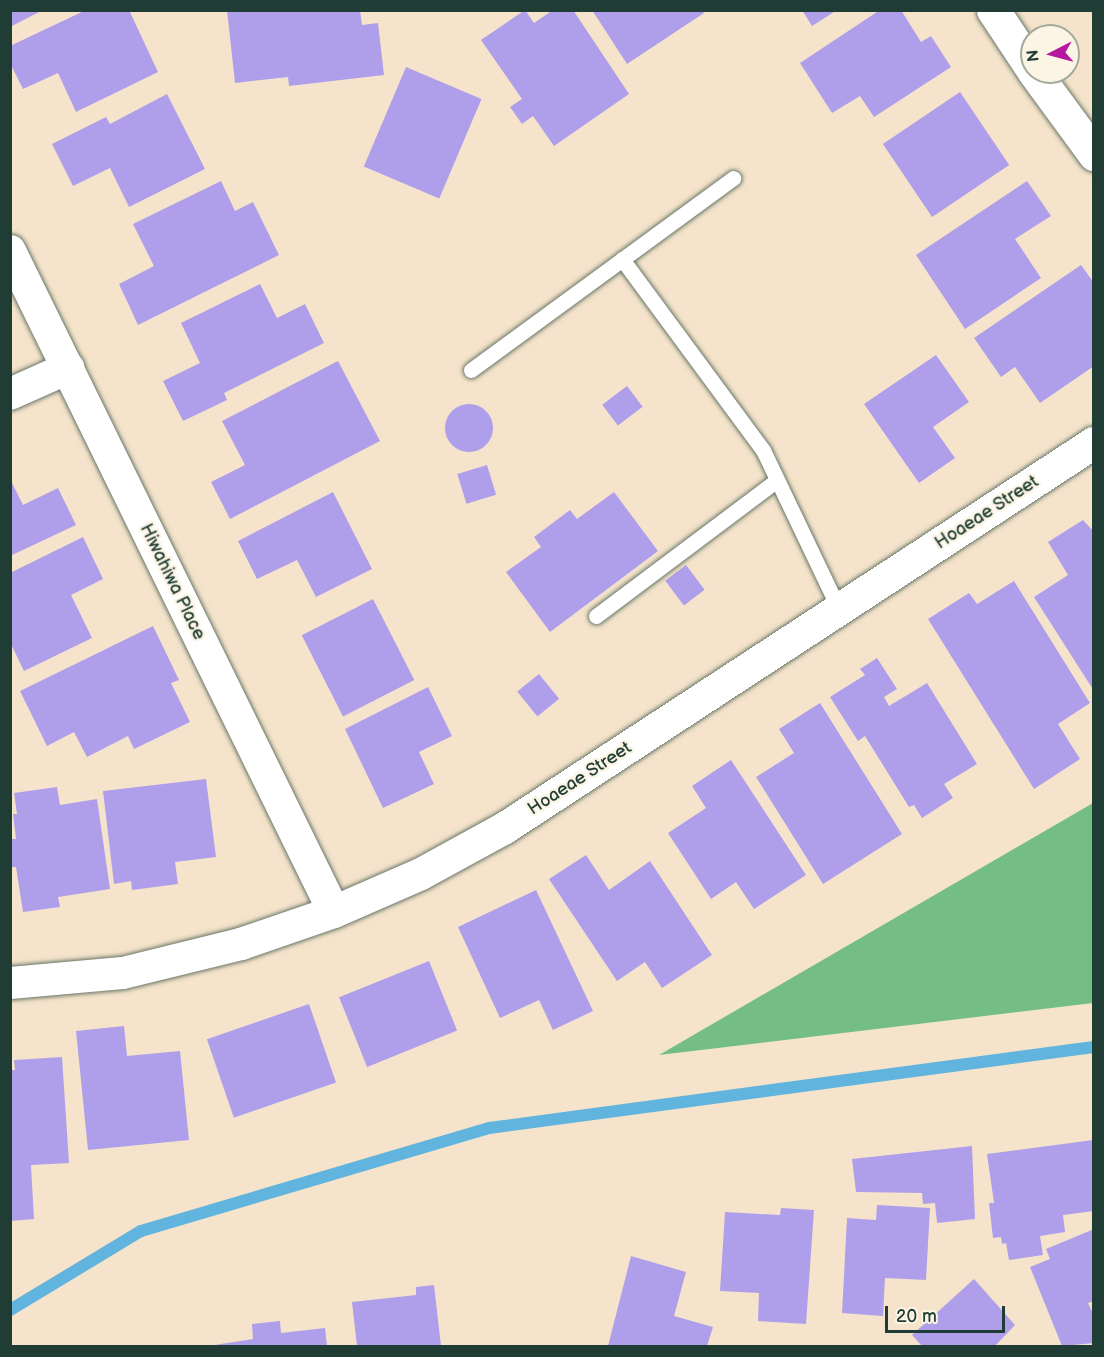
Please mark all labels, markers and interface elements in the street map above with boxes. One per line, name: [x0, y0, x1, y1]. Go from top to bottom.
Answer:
north arrow: [1020, 24, 1080, 84]
text: N: [1024, 49, 1044, 63]
street label: Hoaeae Street: [931, 471, 1043, 555]
street label: Hiwahiwa Place: [135, 520, 209, 644]
street label: Hoaeae Street: [524, 737, 636, 821]
scale bar: [888, 1294, 1008, 1332]
text: 20 m: [896, 1306, 937, 1327]

